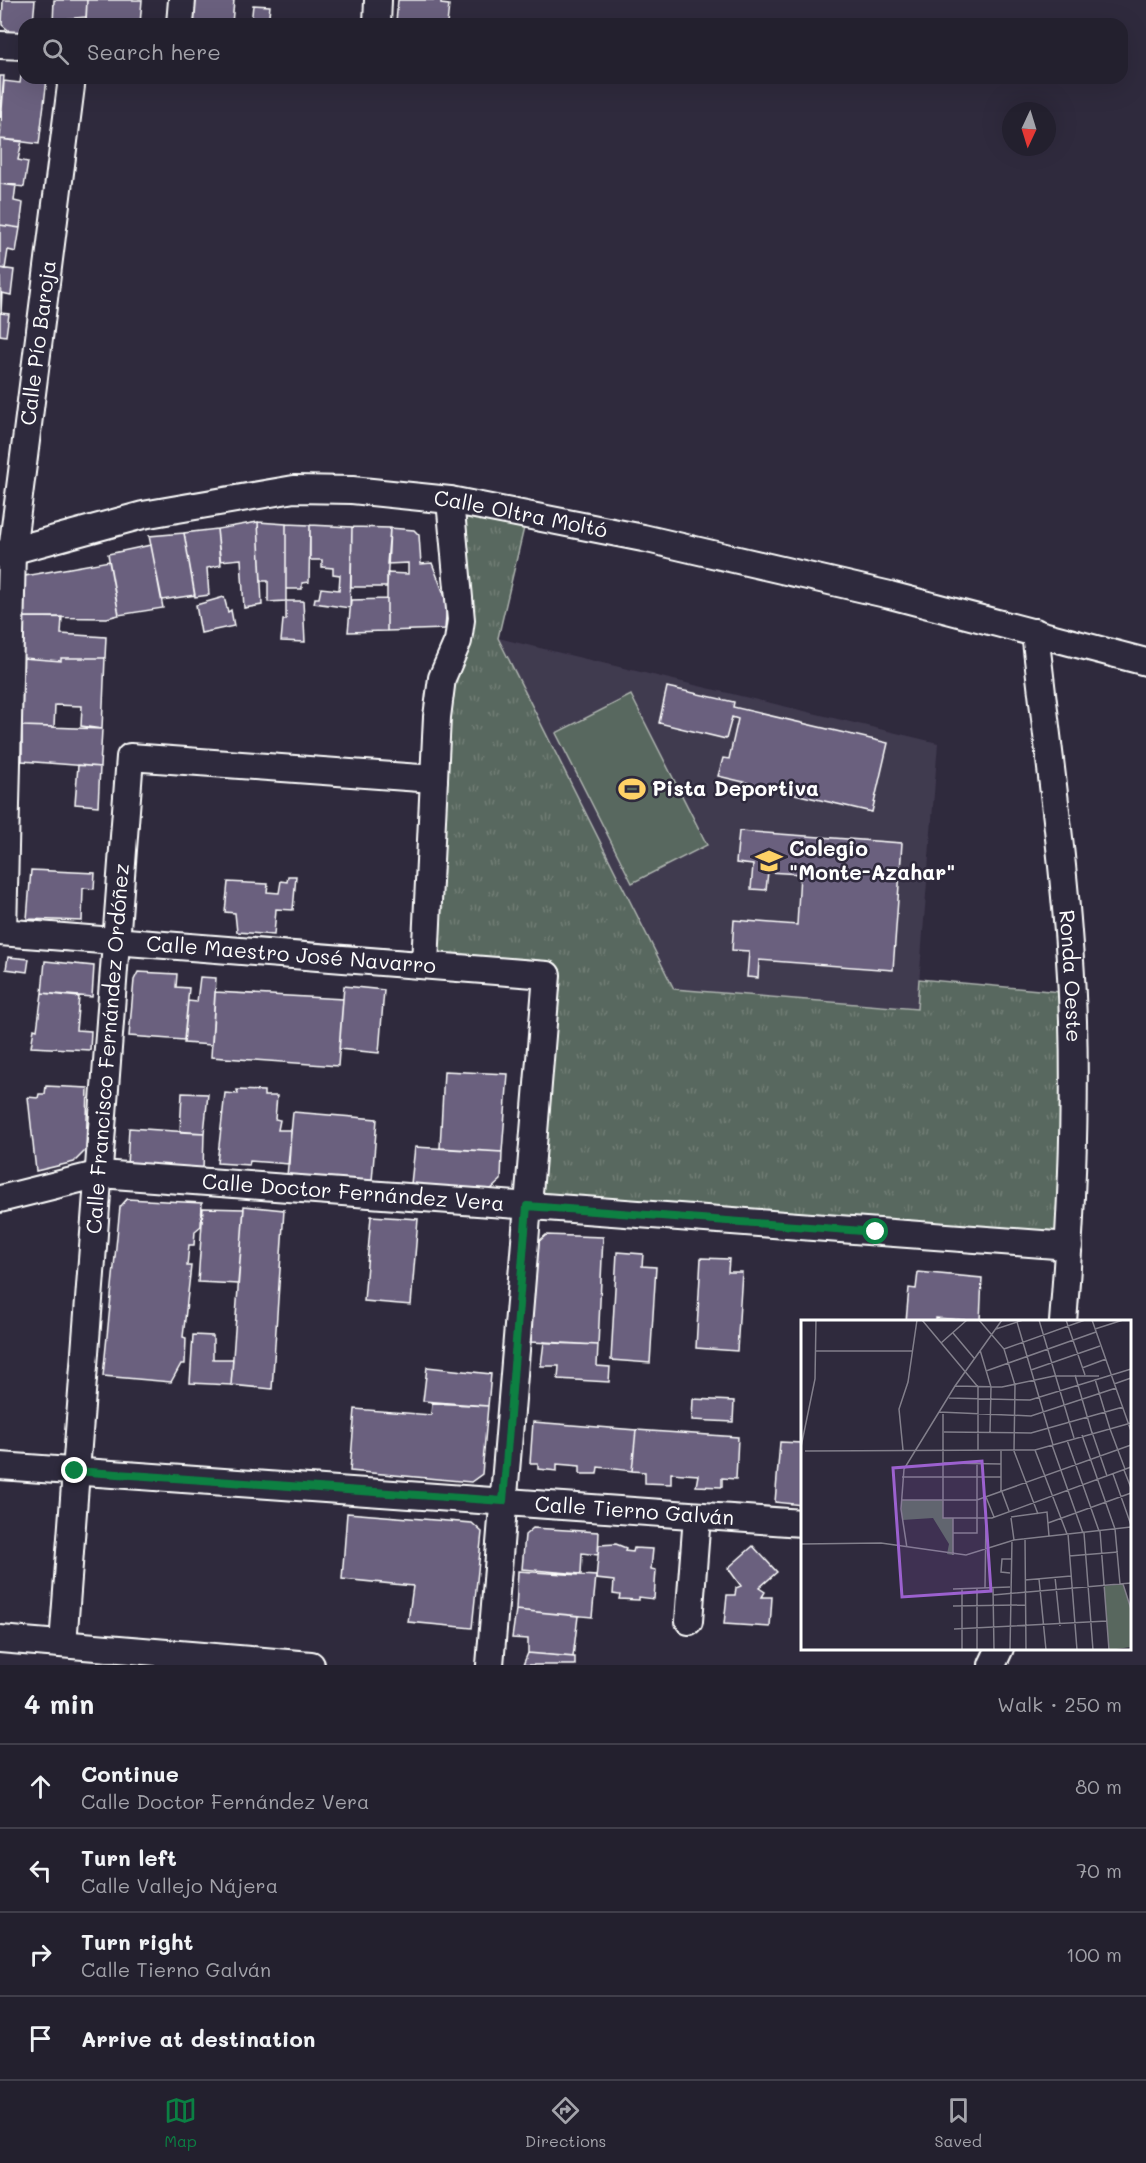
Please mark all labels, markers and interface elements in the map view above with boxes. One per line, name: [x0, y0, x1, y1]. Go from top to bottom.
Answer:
search box: [18, 18, 1128, 84]
icon: search: [39, 35, 72, 68]
text: Search here: [87, 37, 221, 66]
north arrow: [1002, 102, 1056, 156]
street label: Calle Pío Baroja: [13, 258, 61, 427]
street label: Calle Oltra Moltó: [433, 483, 610, 543]
sports icon: Pista Deportiva: [617, 774, 647, 804]
place label: Pista Deportiva: [652, 774, 819, 801]
place label: Colegio "Monte-Azahar": [789, 834, 955, 885]
school or university icon: Colegio "Monte-Azahar": [754, 846, 784, 876]
street label: Calle Francisco Fernández Ordóñez: [79, 862, 134, 1235]
street label: Ronda Oeste: [1054, 909, 1089, 1043]
street label: Calle Maestro José Navarro: [145, 929, 437, 978]
street label: Calle Doctor Fernández Vera: [201, 1167, 506, 1216]
route start: [862, 1218, 888, 1244]
inset map: [801, 1320, 1131, 1650]
route end: [61, 1457, 87, 1483]
street label: Calle Tierno Galván: [534, 1489, 735, 1530]
text: 4 min: [24, 1687, 94, 1721]
text: Walk · 250 m: [997, 1691, 1122, 1717]
text: Continue: [81, 1759, 179, 1788]
icon: ahead: [24, 1770, 57, 1803]
text: 80 m: [1075, 1773, 1122, 1799]
text: Calle Doctor Fernández Vera: [81, 1788, 370, 1814]
text: Turn left: [81, 1843, 177, 1872]
icon: left: [24, 1854, 57, 1887]
text: 70 m: [1076, 1857, 1122, 1883]
text: Calle Vallejo Nájera: [81, 1872, 278, 1898]
text: Turn right: [81, 1927, 193, 1956]
icon: right: [24, 1938, 57, 1971]
text: 100 m: [1066, 1941, 1122, 1967]
text: Calle Tierno Galván: [81, 1956, 271, 1982]
icon: arrive: [24, 2022, 57, 2055]
text: Arrive at destination: [81, 2024, 316, 2053]
tab: Map: [164, 2094, 197, 2151]
tab: Directions: [525, 2094, 606, 2151]
tab: Saved: [934, 2094, 982, 2151]

